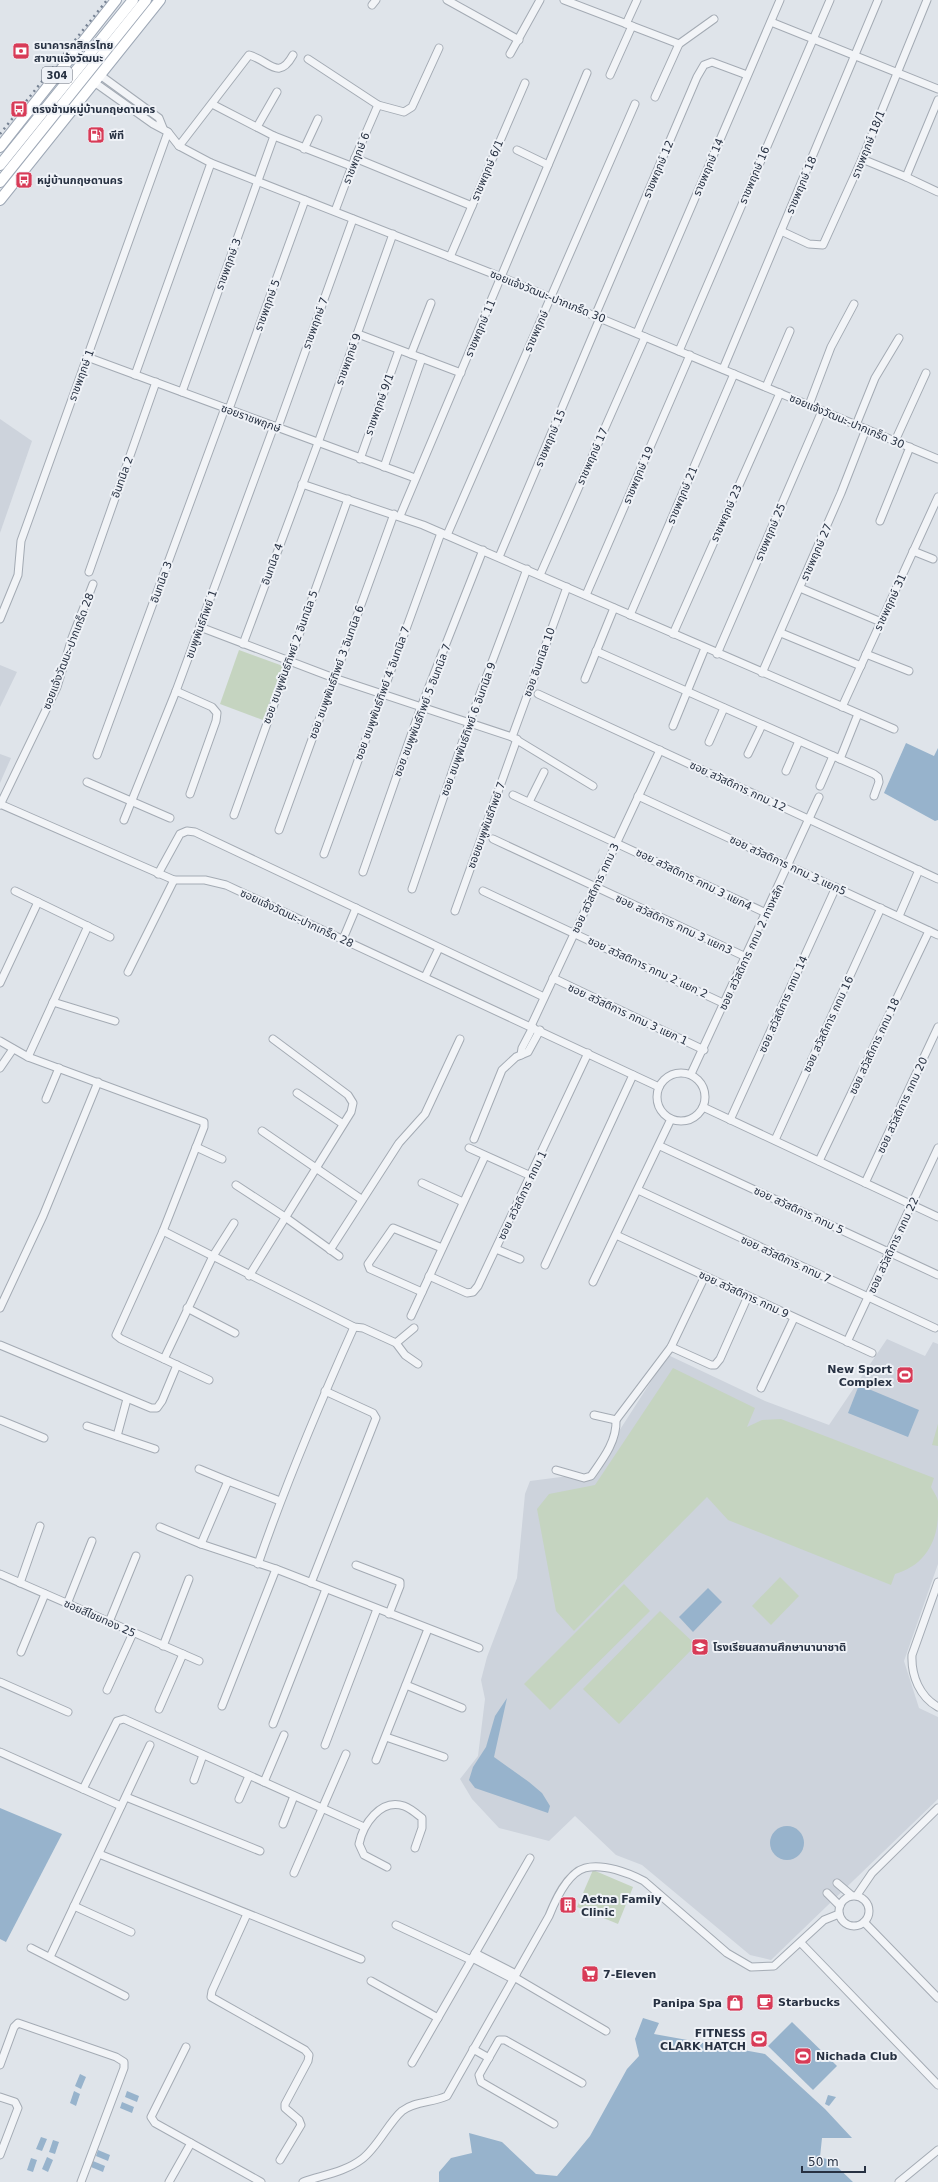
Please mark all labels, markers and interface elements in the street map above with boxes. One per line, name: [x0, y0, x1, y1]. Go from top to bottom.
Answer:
place label: ธนาคารกสิกรไทย สาขาแจ้งวัฒนะ: [34, 39, 114, 65]
bank icon: ธนาคารกสิกรไทย สาขาแจ้งวัฒนะ: [11, 41, 31, 61]
road number: 304: [42, 67, 72, 83]
bus stop icon: ตรงข้ามหมู่บ้านกฤษดานคร: [9, 99, 29, 119]
place label: ตรงข้ามหมู่บ้านกฤษดานคร: [32, 103, 156, 116]
street label: ราชพฤกษ์ 18/1: [849, 108, 888, 180]
fuel station icon: พีที: [86, 125, 106, 145]
place label: พีที: [109, 129, 124, 142]
street label: ราชพฤกษ์ 6: [340, 131, 373, 186]
street label: ราชพฤกษ์ 14: [691, 136, 726, 198]
street label: ราชพฤกษ์ 6/1: [469, 138, 506, 203]
street label: ราชพฤกษ์ 12: [641, 138, 676, 200]
street label: ราชพฤกษ์ 16: [737, 144, 772, 206]
street label: ราชพฤกษ์ 18: [784, 154, 819, 216]
bus stop icon: หมู่บ้านกฤษดานคร: [14, 170, 34, 190]
place label: หมู่บ้านกฤษดานคร: [37, 174, 123, 187]
street label: ราชพฤกษ์ 3: [213, 236, 244, 292]
street label: ซอยแจ้งวัฒนะ-ปากเกร็ด 30: [488, 267, 608, 326]
street label: ราชพฤกษ์ 5: [252, 277, 283, 333]
street label: ราชพฤกษ์ 7: [300, 295, 331, 351]
street label: ราชพฤกษ์ 11: [463, 297, 498, 359]
street label: ราชพฤกษ์: [522, 309, 551, 354]
street label: ราชพฤกษ์ 9: [333, 331, 364, 387]
street label: ราชพฤกษ์ 1: [66, 347, 97, 403]
street label: ราชพฤกษ์ 9/1: [362, 371, 397, 437]
street label: ซอยแจ้งวัฒนะ-ปากเกร็ด 30: [787, 391, 906, 452]
street label: ซอยราชพฤกษ์: [219, 402, 283, 435]
street label: ราชพฤกษ์ 15: [533, 407, 568, 469]
street label: ราชพฤกษ์ 17: [574, 426, 611, 487]
street label: ราชพฤกษ์ 19: [621, 444, 656, 506]
street label: อินทนิล 2: [109, 455, 136, 500]
street label: ราชพฤกษ์ 21: [665, 464, 700, 526]
street label: ราชพฤกษ์ 23: [708, 483, 745, 544]
street label: ราชพฤกษ์ 25: [753, 501, 788, 563]
street label: ราชพฤกษ์ 27: [798, 522, 835, 583]
street label: อินทนิล 4: [259, 542, 286, 587]
street label: อินทนิล 3: [148, 560, 175, 605]
street label: ราชพฤกษ์ 31: [872, 572, 909, 633]
street label: ชมพูพันธ์ทิพย์ 1: [183, 588, 220, 660]
street label: ซอย ชมพูพันธ์ทิพย์ 2 อินทนิล 5: [260, 588, 321, 726]
street label: ซอยแจ้งวัฒนะ-ปากเกร็ด 28: [40, 591, 97, 711]
street label: ซอย ชมพูพันธ์ทิพย์ 3 อินทนิล 6: [306, 603, 367, 741]
street label: ซอย ชมพูพันธ์ทิพย์ 4 อินทนิล 7: [352, 624, 413, 762]
street label: ซอย อินทนิล 10: [521, 626, 558, 699]
street label: ซอย ชมพูพันธ์ทิพย์ 5 อินทนิล 7: [391, 642, 454, 779]
street label: ซอย ชมพูพันธ์ทิพย์ 6 อินทนิล 9: [438, 660, 499, 798]
street label: ซอย สวัสดิการ กทม 12: [688, 758, 788, 814]
street label: ซอยชมพูพันธ์ทิพย์ 7: [465, 780, 508, 870]
street label: ซอย สวัสดิการ กทม 3 แยก5: [727, 833, 848, 898]
street label: ซอย สวัสดิการ กทม 3: [569, 841, 622, 935]
street label: ซอย สวัสดิการ กทม 3 แยก4: [634, 846, 754, 913]
street label: ซอย สวัสดิการ กทม 2 ทางหลัก: [716, 882, 786, 1012]
street label: ซอยแจ้งวัฒนะ-ปากเกร็ด 28: [238, 886, 356, 950]
street label: ซอย สวัสดิการ กทม 3 แยก3: [613, 892, 734, 957]
street label: ซอย สวัสดิการ กทม 2 แยก 2: [586, 934, 710, 1001]
street label: ซอย สวัสดิการ กทม 14: [756, 954, 811, 1055]
street label: ซอย สวัสดิการ กทม 16: [800, 974, 856, 1074]
street label: ซอย สวัสดิการ กทม 3 แยก 1: [566, 981, 690, 1048]
street label: ซอย สวัสดิการ กทม 18: [846, 996, 902, 1096]
street label: ซอย สวัสดิการ กทม 20: [874, 1055, 930, 1155]
street label: ซอย สวัสดิการ กทม 1: [495, 1148, 550, 1242]
street label: ซอย สวัสดิการ กทม 5: [752, 1184, 846, 1237]
street label: ซอย สวัสดิการ กทม 22: [865, 1195, 921, 1295]
street label: ซอย สวัสดิการ กทม 7: [739, 1233, 833, 1286]
street label: ซอย สวัสดิการ กทม 9: [697, 1268, 791, 1321]
place label: New Sport Complex: [827, 1363, 892, 1389]
sports icon: New Sport Complex: [895, 1365, 915, 1385]
street label: ซอยสีไชยทอง 25: [62, 1597, 138, 1640]
school or university icon: โรงเรียนสถานศึกษานานาชาติ: [690, 1637, 710, 1657]
place label: โรงเรียนสถานศึกษานานาชาติ: [713, 1641, 846, 1654]
place label: Aetna Family Clinic: [581, 1893, 662, 1919]
building icon: Aetna Family Clinic: [558, 1895, 578, 1915]
supermarket icon: 7-Eleven: [580, 1964, 600, 1984]
place label: 7-Eleven: [603, 1968, 656, 1981]
cafe icon: Starbucks: [755, 1992, 775, 2012]
shop icon: Panipa Spa: [725, 1993, 745, 2013]
place label: Starbucks: [778, 1996, 841, 2009]
place label: Panipa Spa: [653, 1997, 722, 2010]
place label: FITNESS CLARK HATCH: [660, 2027, 746, 2053]
sports icon: FITNESS CLARK HATCH: [749, 2029, 769, 2049]
sports icon: Nichada Club: [793, 2046, 813, 2066]
place label: Nichada Club: [816, 2050, 898, 2063]
scale bar: [802, 2148, 865, 2174]
text: 50 m: [808, 2155, 839, 2169]

